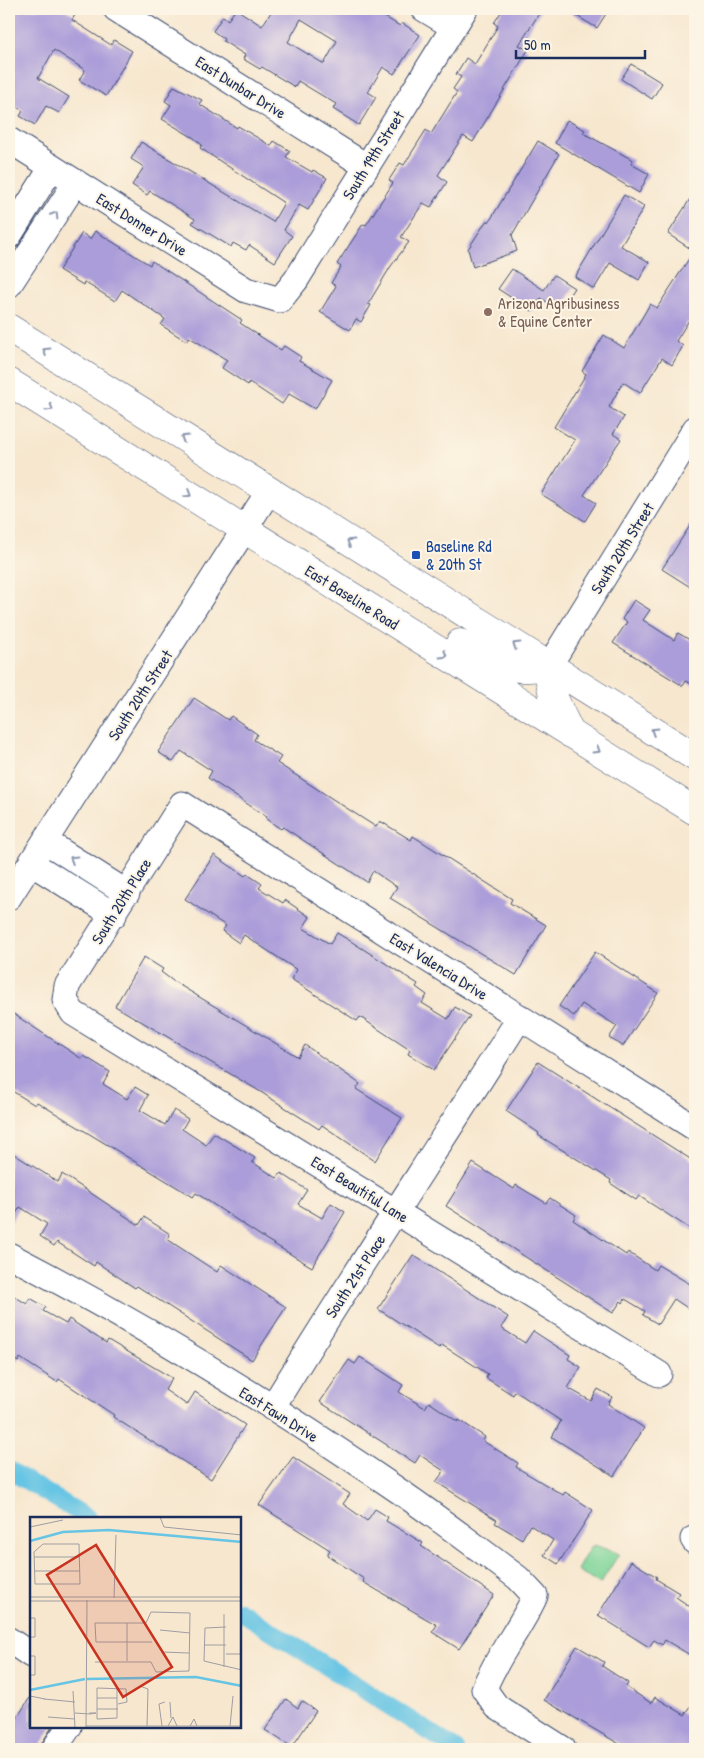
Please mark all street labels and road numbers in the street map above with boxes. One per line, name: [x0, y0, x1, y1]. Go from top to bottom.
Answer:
street label: East Dunbar Drive: [192, 50, 291, 124]
street label: South 19th Street: [337, 106, 409, 204]
street label: East Donner Drive: [92, 187, 192, 261]
street label: South 20th Street: [585, 498, 659, 598]
street label: East Baseline Road: [301, 559, 403, 635]
street label: South 20th Street: [102, 645, 178, 745]
street label: South 20th Place: [86, 853, 156, 948]
street label: East Valencia Drive: [386, 927, 493, 1005]
street label: East Beautiful Lane: [307, 1150, 413, 1228]
street label: South 21st Place: [320, 1229, 391, 1322]
street label: East Fawn Drive: [235, 1381, 323, 1447]

